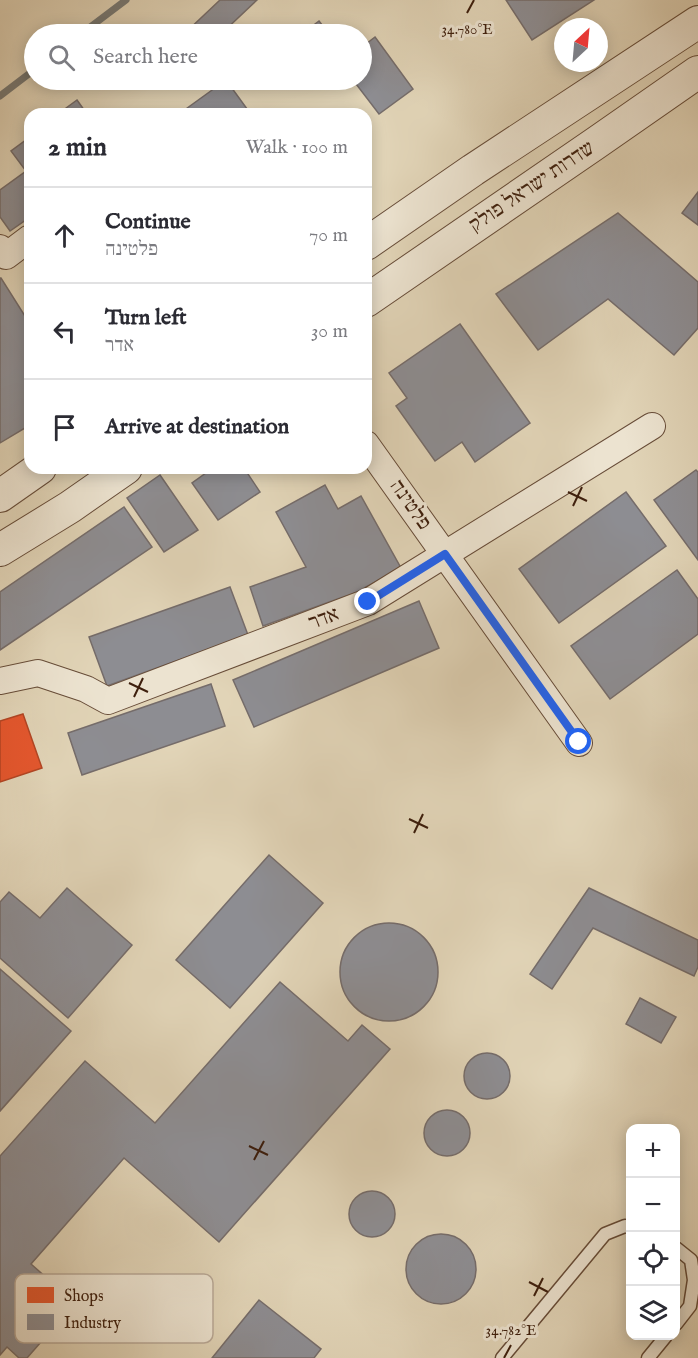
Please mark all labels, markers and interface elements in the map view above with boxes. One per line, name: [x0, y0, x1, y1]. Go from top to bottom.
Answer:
north arrow: [554, 18, 608, 72]
text: 34.780°E: [441, 20, 493, 39]
search box: [24, 24, 372, 90]
icon: search: [45, 41, 78, 74]
text: Search here: [93, 43, 198, 71]
text: 2 min: [48, 131, 107, 164]
text: Walk · 100 m: [245, 135, 348, 160]
street label: שדרות ישראל פולק: [464, 135, 600, 239]
text: Continue: [105, 208, 191, 236]
icon: ahead: [48, 219, 81, 252]
text: 70 m: [309, 223, 348, 248]
text: פלטינה: [105, 237, 158, 262]
text: Turn left: [105, 304, 187, 332]
icon: left: [48, 315, 81, 348]
text: 30 m: [311, 319, 348, 344]
text: אדר: [105, 333, 134, 358]
icon: arrive: [48, 411, 81, 444]
text: Arrive at destination: [105, 413, 289, 441]
street label: פלטינה: [383, 474, 437, 536]
route end: [354, 588, 380, 614]
street label: אדר: [305, 601, 343, 637]
route start: [565, 728, 591, 754]
map controls: [626, 1124, 680, 1340]
button: +: [626, 1124, 680, 1178]
button: −: [626, 1178, 680, 1232]
button: locate: [626, 1232, 680, 1286]
legend: [15, 1274, 213, 1343]
button: layers: [626, 1286, 680, 1340]
text: Shops: [64, 1287, 104, 1307]
text: Industry: [64, 1314, 121, 1334]
text: 34.782°E: [486, 1321, 536, 1340]

